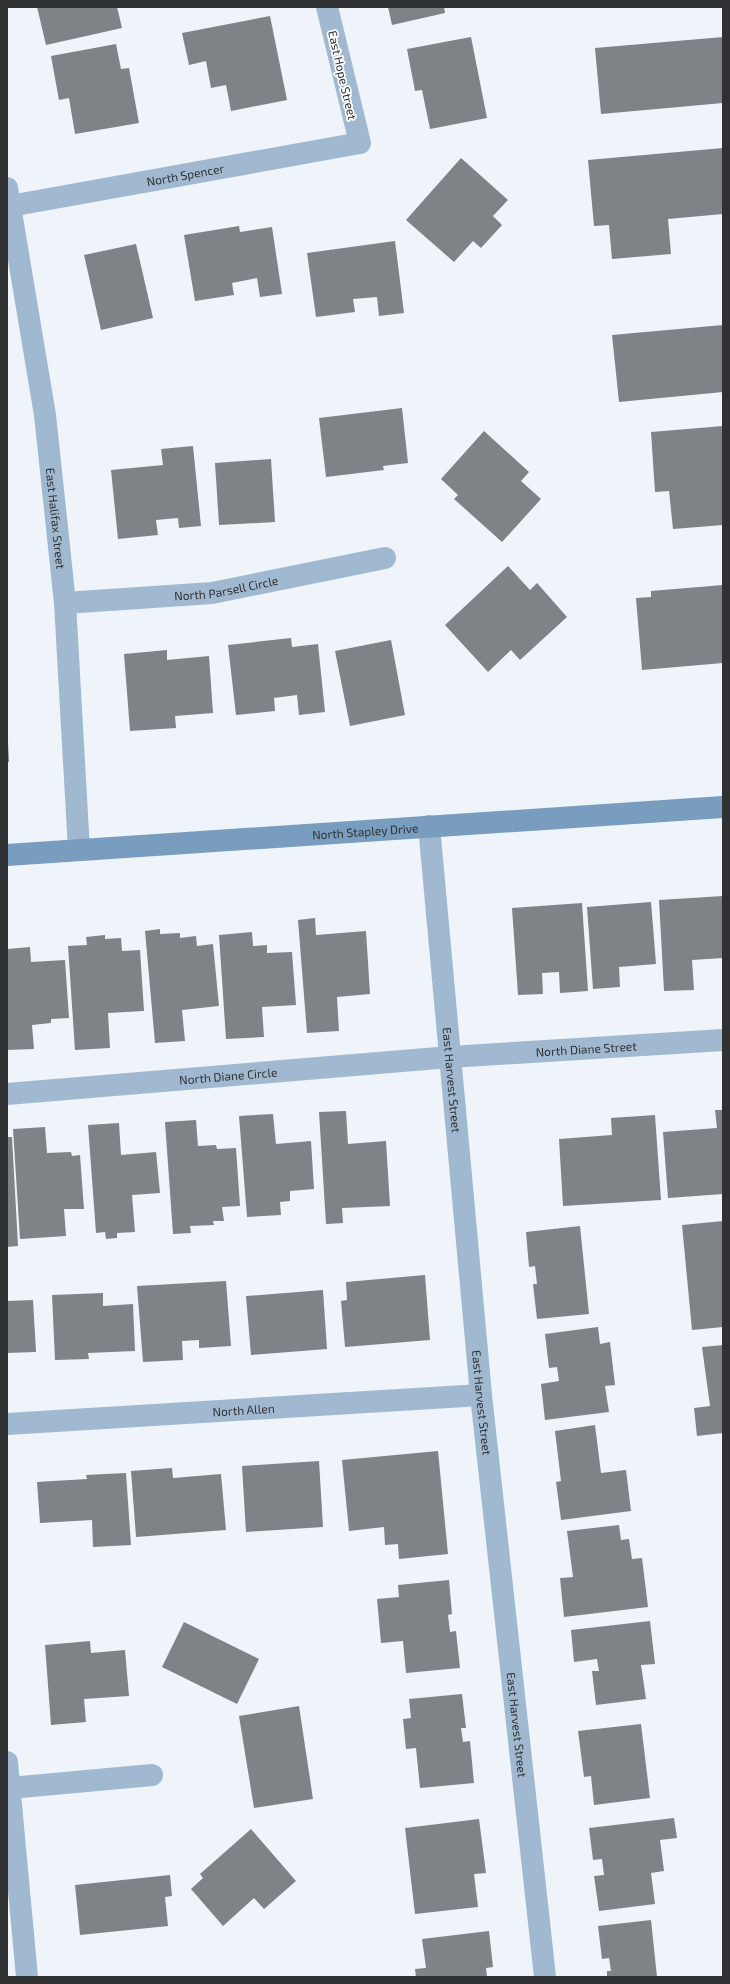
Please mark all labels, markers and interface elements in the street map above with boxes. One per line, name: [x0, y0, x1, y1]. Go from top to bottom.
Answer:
street label: East Hope Street: [326, 29, 360, 121]
street label: North Spencer: [145, 161, 225, 188]
street label: East Halifax Street: [44, 467, 68, 570]
street label: North Parsell Circle: [174, 573, 279, 603]
street label: North Stapley Drive: [312, 820, 419, 842]
street label: East Harvest Street: [440, 1027, 464, 1134]
street label: North Diane Street: [535, 1038, 638, 1059]
street label: North Diane Circle: [179, 1064, 278, 1087]
street label: East Harvest Street: [470, 1349, 495, 1456]
street label: North Allen: [212, 1401, 275, 1418]
street label: East Harvest Street: [505, 1671, 530, 1778]

